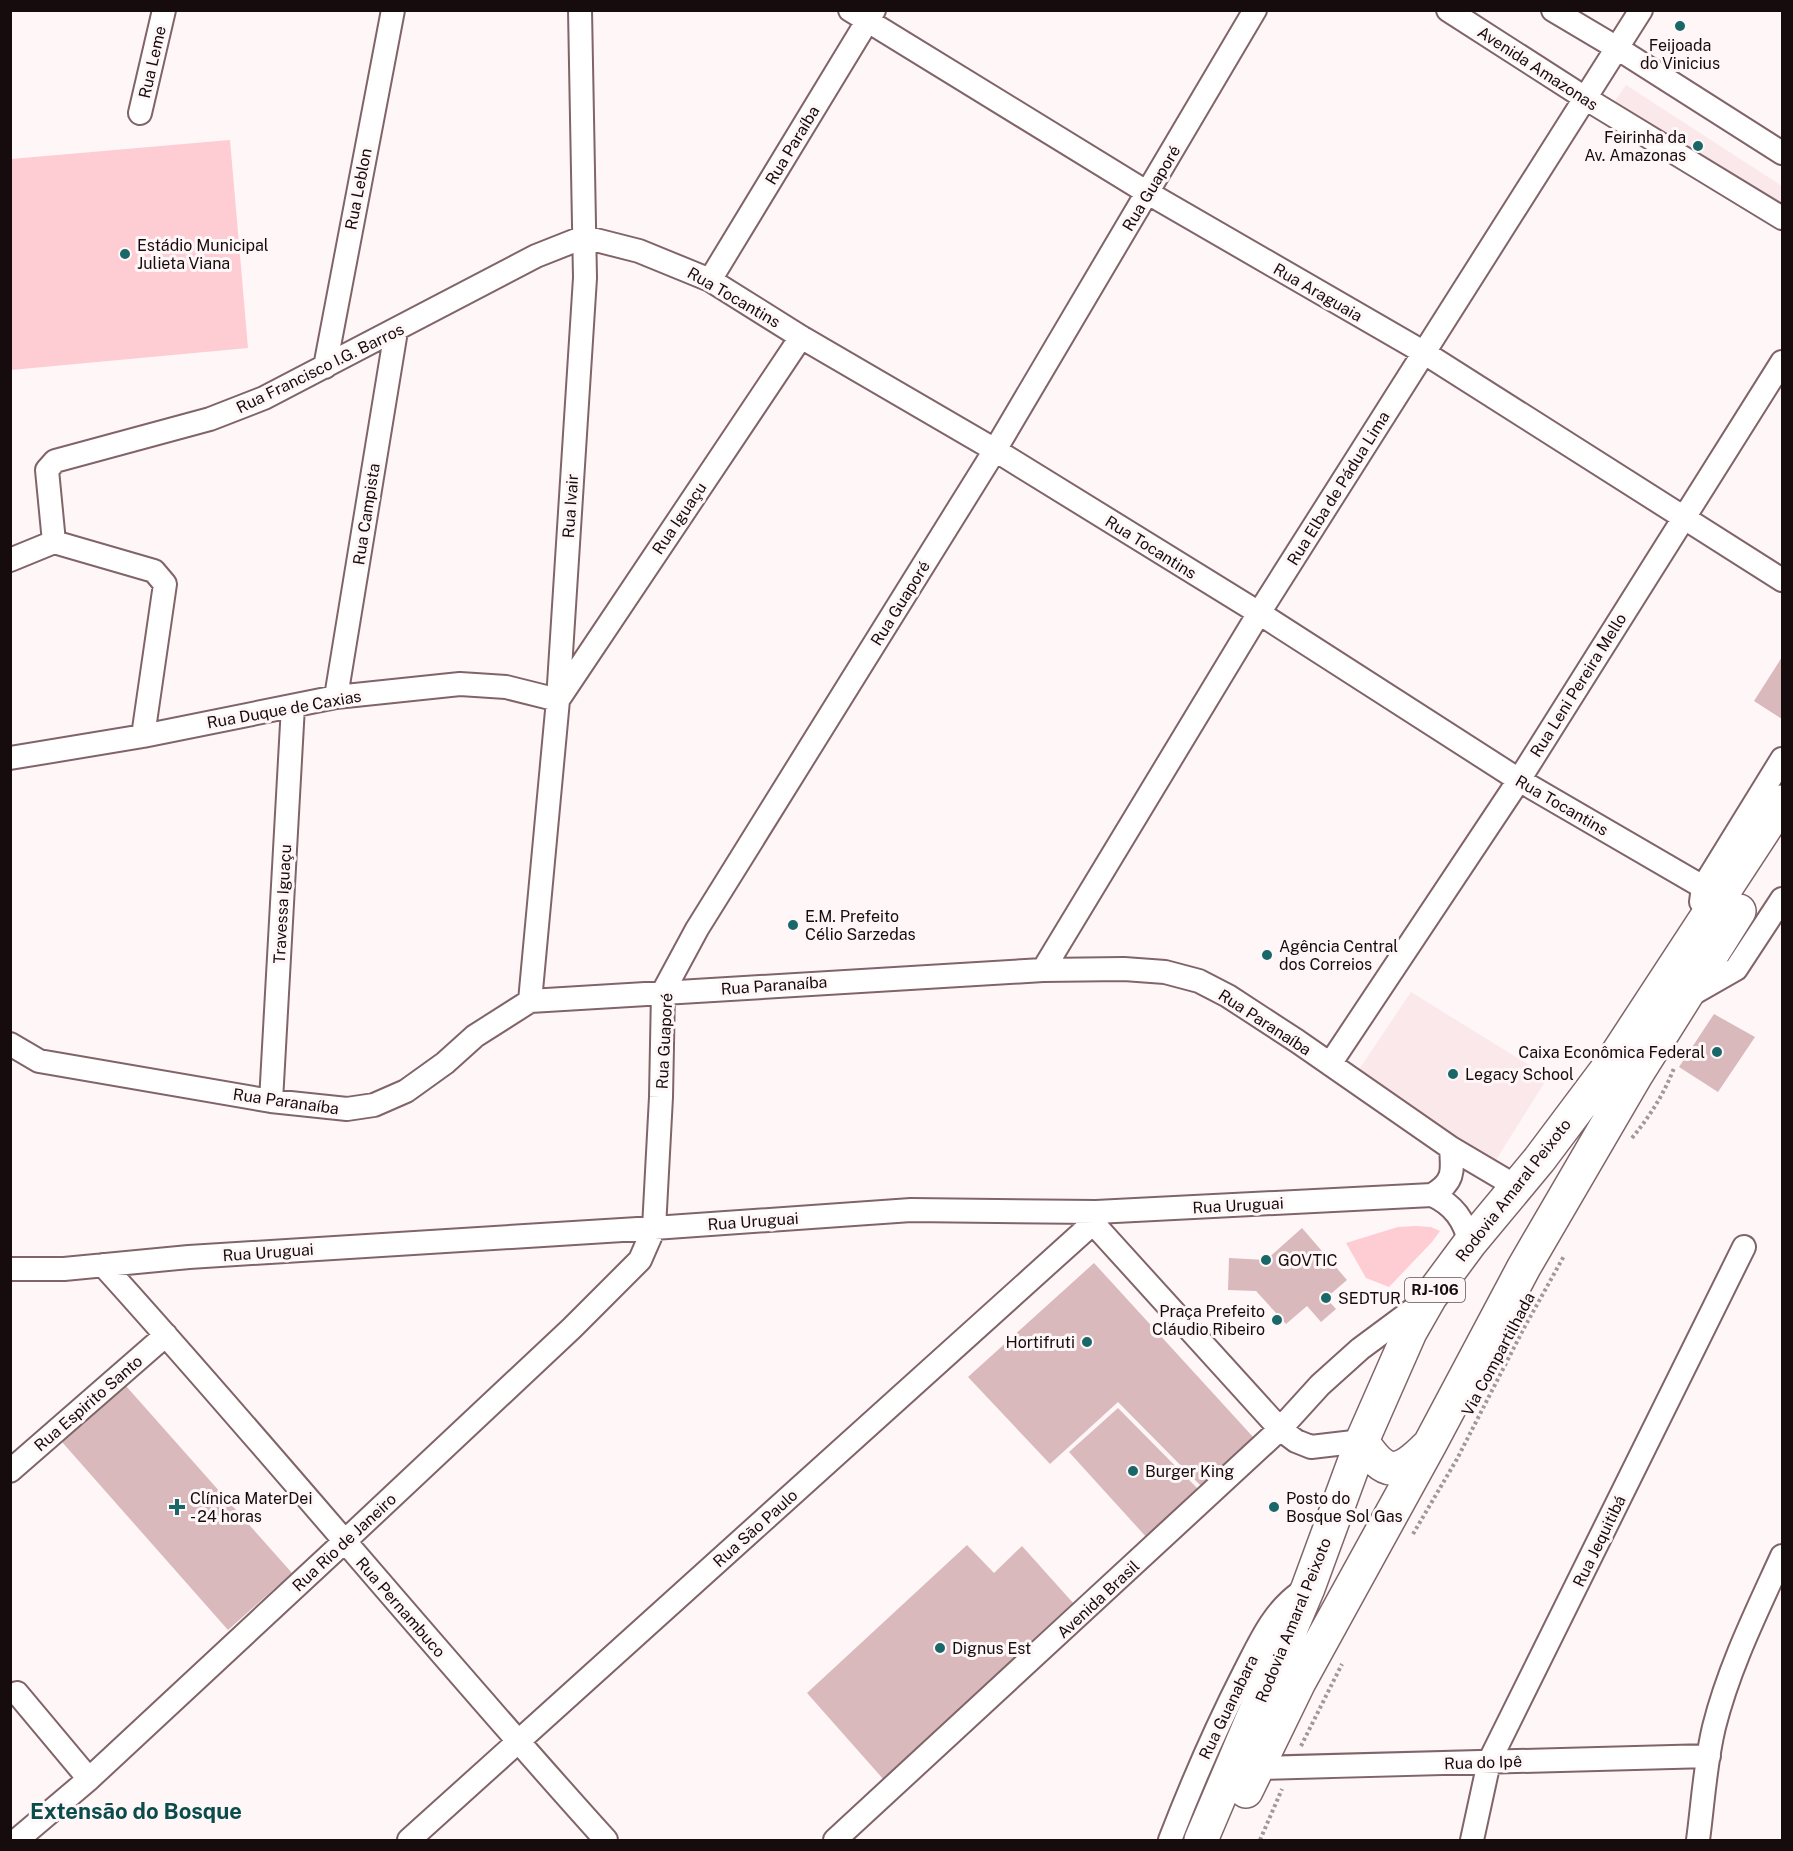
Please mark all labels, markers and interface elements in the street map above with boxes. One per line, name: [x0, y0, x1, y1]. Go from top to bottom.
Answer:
marker: Feijoada do Vinicius: [1673, 19, 1687, 33]
street label: Avenida Amazonas: [1474, 22, 1601, 114]
street label: Rua Leme: [135, 24, 170, 100]
place label: Feijoada do Vinicius: [1640, 36, 1720, 73]
street label: Rua Paraíba: [761, 102, 823, 188]
place label: Feirinha da Av. Amazonas: [1584, 128, 1686, 165]
marker: Feirinha da Av. Amazonas: [1691, 139, 1705, 153]
street label: Rua Guaporé: [1118, 142, 1184, 234]
street label: Rua Leblon: [341, 147, 376, 232]
place label: Estádio Municipal Julieta Viana: [137, 236, 269, 273]
marker: Estádio Municipal Julieta Viana: [118, 247, 132, 261]
street label: Rua Araguaia: [1270, 259, 1366, 326]
street label: Rua Tocantins: [684, 263, 784, 332]
street label: Rua Francisco I.G. Barros: [233, 320, 407, 417]
street label: Rua Elba de Pádua Lima: [1283, 408, 1394, 569]
street label: Rua Campista: [349, 462, 384, 566]
street label: Rua Ivair: [559, 473, 582, 539]
street label: Rua Iguaçu: [648, 479, 710, 558]
street label: Rua Tocantins: [1102, 512, 1200, 583]
street label: Rua Guaporé: [867, 557, 934, 649]
street label: Rua Leni Pereira Mello: [1526, 610, 1630, 761]
street label: Rua Duque de Caxias: [205, 687, 363, 732]
street label: Rua Tocantins: [1512, 771, 1612, 840]
street label: Travessa Iguaçu: [270, 844, 295, 964]
place label: E.M. Prefeito Célio Sarzedas: [805, 907, 916, 944]
marker: E.M. Prefeito Célio Sarzedas: [786, 918, 800, 932]
place label: Agência Central dos Correios: [1279, 937, 1398, 974]
marker: Agência Central dos Correios: [1260, 948, 1274, 962]
street label: Rua Paranaíba: [720, 972, 828, 999]
street label: Rua Paranaíba: [1215, 985, 1315, 1059]
street label: Rua Guaporé: [652, 992, 677, 1090]
place label: Caixa Econômica Federal: [1518, 1043, 1705, 1062]
marker: Caixa Econômica Federal: [1710, 1045, 1724, 1059]
place label: Legacy School: [1465, 1065, 1574, 1084]
marker: Legacy School: [1446, 1067, 1460, 1081]
street label: Rua Paranaíba: [232, 1085, 340, 1118]
street label: Rodovia Amaral Peixoto: [1452, 1115, 1575, 1265]
street label: Rua Uruguai: [1192, 1194, 1284, 1217]
street label: Rua Uruguai: [707, 1209, 799, 1234]
street label: Rua Uruguai: [222, 1240, 314, 1265]
place label: GOVTIC: [1278, 1251, 1338, 1270]
marker: GOVTIC: [1259, 1253, 1273, 1267]
road number: RJ-106: [1405, 1278, 1465, 1302]
place label: SEDTUR: [1338, 1289, 1401, 1308]
street label: Via Compartilhada: [1458, 1289, 1539, 1419]
marker: SEDTUR: [1319, 1291, 1333, 1305]
place label: Praça Prefeito Cláudio Ribeiro: [1152, 1302, 1265, 1339]
marker: Praça Prefeito Cláudio Ribeiro: [1270, 1313, 1284, 1327]
place label: Hortifruti: [1006, 1333, 1075, 1352]
marker: Hortifruti: [1080, 1335, 1094, 1349]
street label: Rua Espirito Santo: [31, 1351, 146, 1455]
place label: Burger King: [1145, 1462, 1234, 1481]
marker: Burger King: [1126, 1464, 1140, 1478]
street label: Rua São Paulo: [709, 1486, 801, 1571]
place label: Clínica MaterDei - 24 horas: [190, 1489, 312, 1526]
street label: Rua Rio de Janeiro: [288, 1489, 400, 1595]
place label: Posto do Bosque Sol Gas: [1286, 1489, 1403, 1526]
street label: Rua Jequitibá: [1569, 1492, 1630, 1590]
marker: Clínica MaterDei - 24 horas: [168, 1498, 186, 1516]
marker: Posto do Bosque Sol Gas: [1267, 1500, 1281, 1514]
street label: Rodovia Amaral Peixoto: [1252, 1535, 1335, 1705]
street label: Rua Pernambuco: [352, 1553, 449, 1661]
street label: Avenida Brasil: [1053, 1556, 1143, 1642]
place label: Dignus Est: [952, 1639, 1031, 1658]
marker: Dignus Est: [933, 1641, 947, 1655]
street label: Rua Guanabara: [1195, 1652, 1262, 1762]
street label: Rua do Ipê: [1444, 1752, 1522, 1773]
district label: Extensão do Bosque: [30, 1798, 242, 1824]

